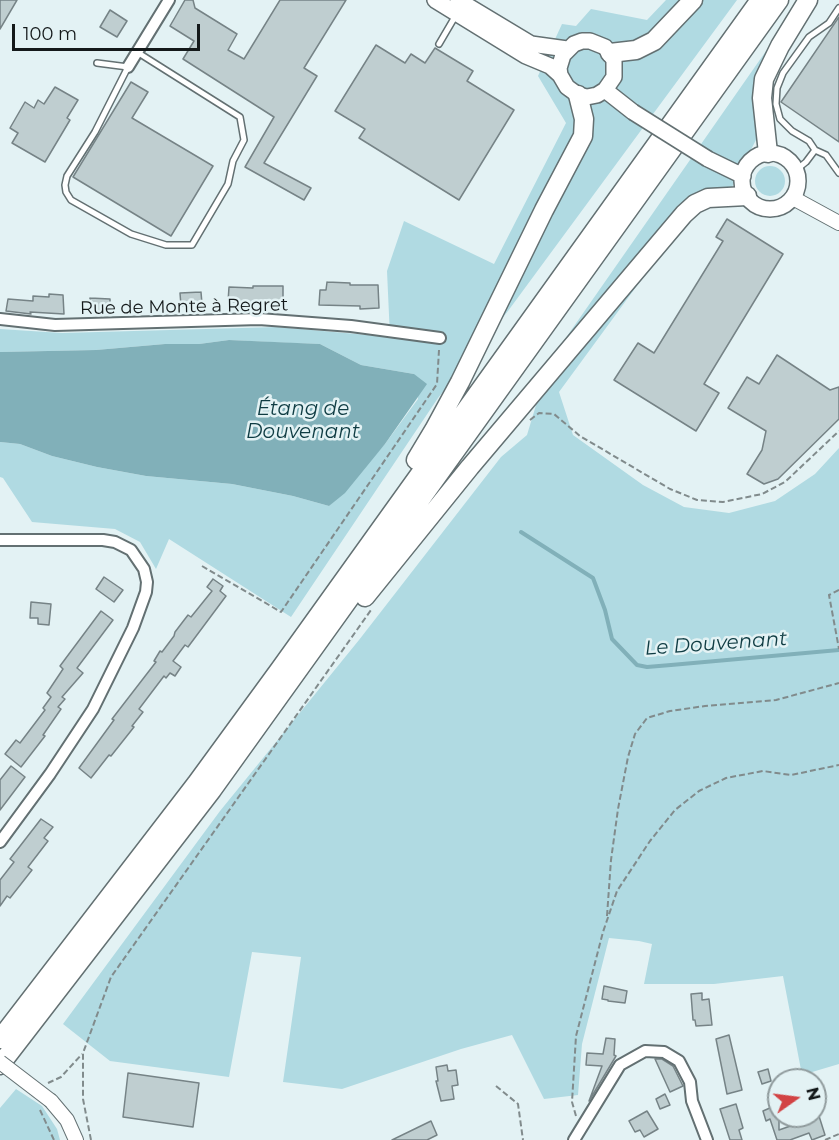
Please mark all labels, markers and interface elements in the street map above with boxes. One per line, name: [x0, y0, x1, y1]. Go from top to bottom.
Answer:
scale bar: [15, 12, 202, 50]
text: 100 m: [23, 23, 77, 45]
street label: Rue de Monte à Regret: [80, 294, 288, 320]
water label: Étang de Douvenant: [246, 397, 360, 444]
water label: Le Douvenant: [644, 627, 788, 661]
north arrow: [767, 1068, 827, 1128]
text: N: [802, 1085, 824, 1103]

